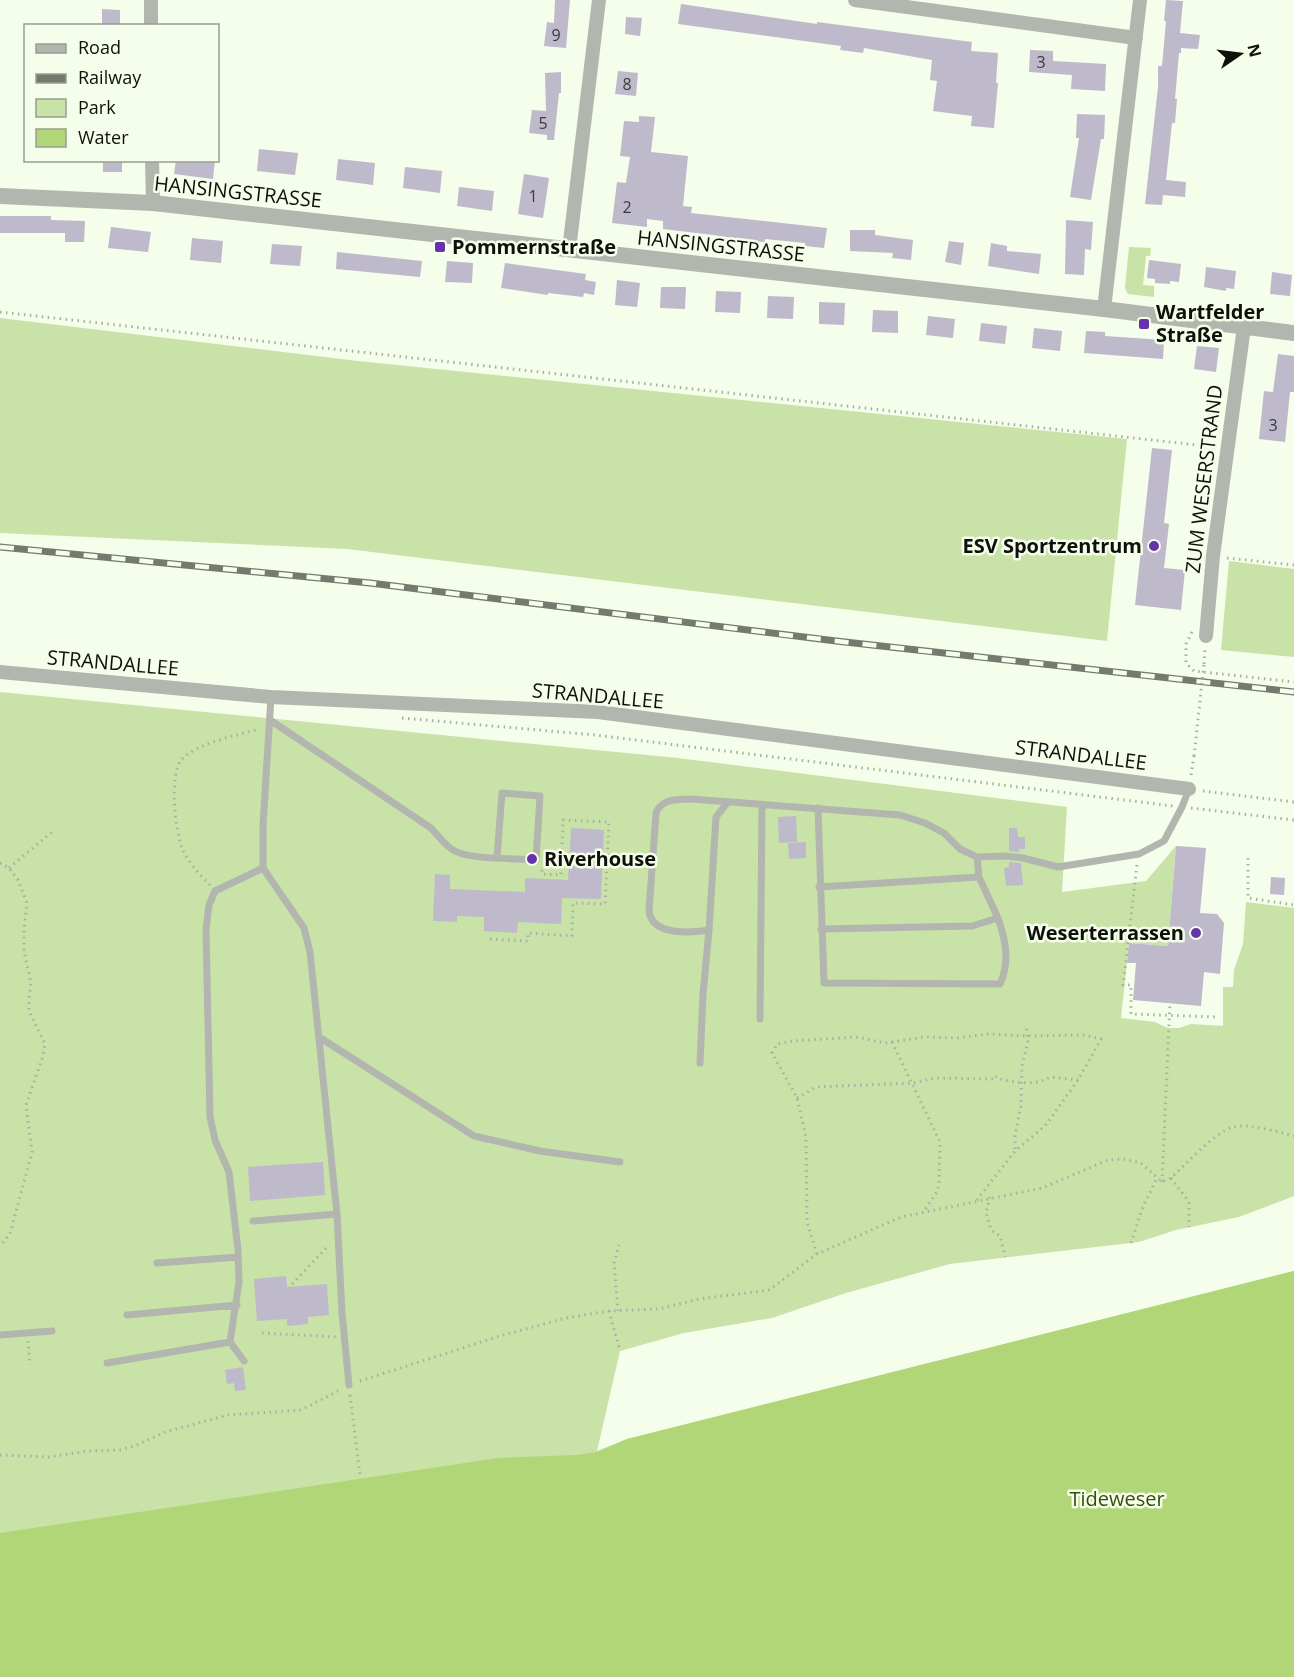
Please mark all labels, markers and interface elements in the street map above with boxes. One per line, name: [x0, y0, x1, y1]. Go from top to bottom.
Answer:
legend: [24, 24, 219, 162]
house number: 9: [551, 24, 561, 46]
north arrow: [1210, 24, 1270, 84]
text: Road: [78, 35, 121, 59]
text: N: [1242, 41, 1267, 59]
house number: 3: [1036, 51, 1046, 73]
text: Railway: [78, 65, 142, 89]
house number: 8: [622, 73, 632, 95]
text: Park: [78, 95, 116, 119]
house number: 5: [538, 112, 548, 134]
text: Water: [78, 125, 129, 149]
street label: HANSINGSTRASSE: [153, 169, 323, 214]
house number: 1: [528, 185, 538, 207]
house number: 2: [622, 196, 632, 218]
street label: HANSINGSTRASSE: [636, 223, 806, 268]
place label: Pommernstraße: [452, 233, 616, 260]
marker: Pommernstraße: [433, 240, 447, 254]
place label: Wartfelder Straße: [1156, 298, 1264, 348]
marker: Wartfelder Straße: [1137, 317, 1151, 331]
street label: ZUM WESERSTRAND: [1179, 383, 1228, 575]
house number: 3: [1268, 414, 1278, 436]
place label: ESV Sportzentrum: [963, 532, 1142, 559]
marker: ESV Sportzentrum: [1147, 539, 1161, 553]
street label: STRANDALLEE: [46, 643, 180, 682]
street label: STRANDALLEE: [531, 676, 665, 715]
street label: STRANDALLEE: [1014, 733, 1148, 776]
place label: Riverhouse: [544, 845, 656, 872]
marker: Riverhouse: [525, 852, 539, 866]
place label: Weserterrassen: [1026, 919, 1184, 946]
marker: Weserterrassen: [1189, 926, 1203, 940]
park label: Tideweser: [1069, 1485, 1165, 1512]

